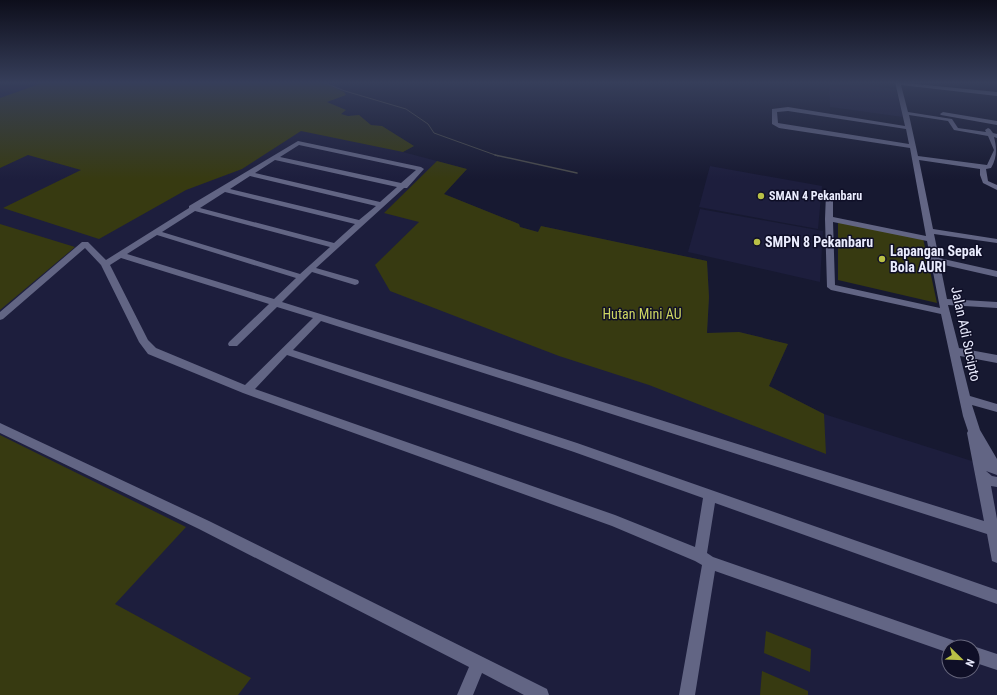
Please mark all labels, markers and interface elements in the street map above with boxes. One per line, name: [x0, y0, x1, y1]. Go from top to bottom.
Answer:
place label: SMAN 4 Pekanbaru: [769, 189, 862, 203]
marker: SMAN 4 Pekanbaru: [756, 191, 766, 201]
place label: SMPN 8 Pekanbaru: [765, 234, 873, 250]
marker: SMPN 8 Pekanbaru: [752, 237, 762, 247]
place label: Lapangan Sepak Bola AURI: [890, 243, 982, 275]
marker: Lapangan Sepak Bola AURI: [877, 254, 887, 264]
street label: Jalan Adi Sucipto: [948, 285, 984, 383]
park label: Hutan Mini AU: [602, 306, 682, 322]
north arrow: [941, 639, 981, 679]
text: N: [962, 657, 977, 669]

